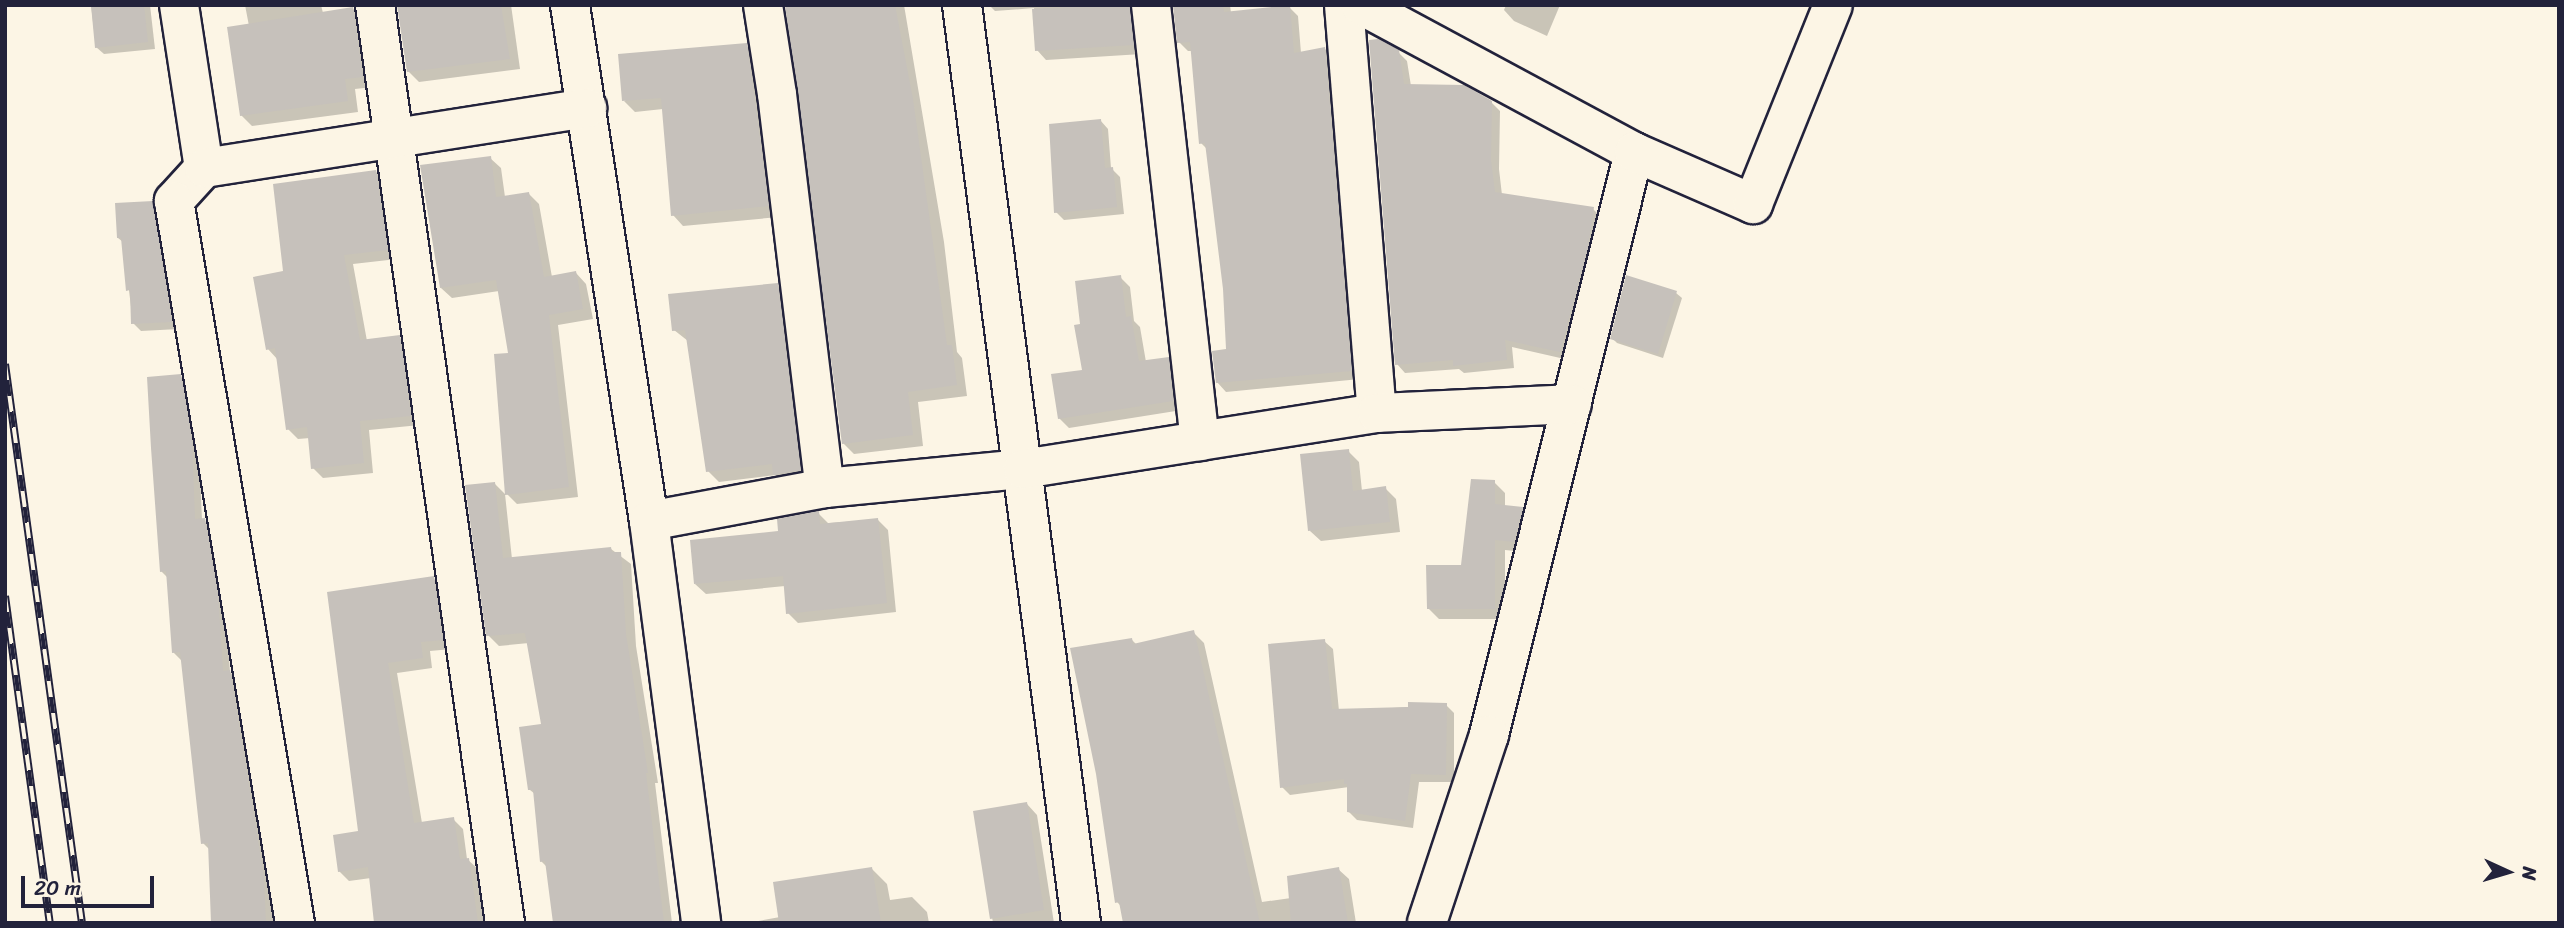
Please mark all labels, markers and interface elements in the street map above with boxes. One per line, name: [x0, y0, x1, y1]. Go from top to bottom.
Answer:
north arrow: [2473, 837, 2543, 907]
scale bar: [24, 862, 158, 906]
text: N: [2513, 866, 2546, 881]
text: 20 m: [34, 869, 81, 907]

